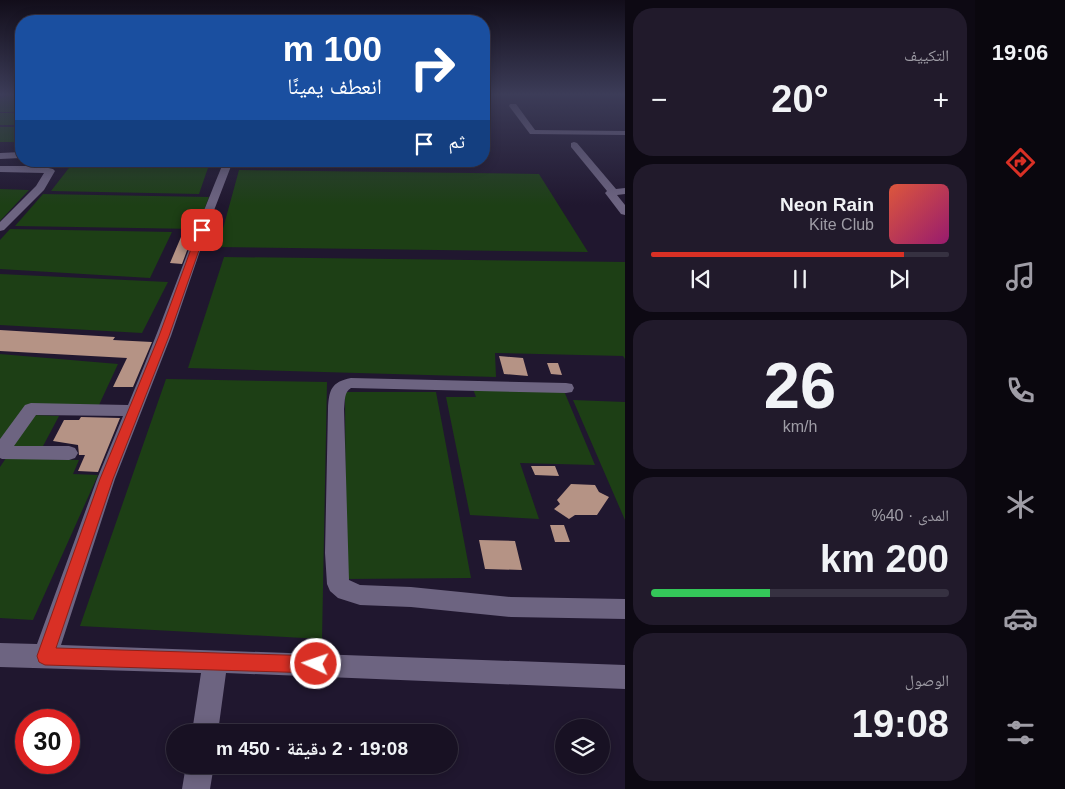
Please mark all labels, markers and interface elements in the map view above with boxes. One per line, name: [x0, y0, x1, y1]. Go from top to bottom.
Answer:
text: 100 m: [283, 29, 382, 68]
icon: right: [400, 35, 465, 100]
text: 19:06: [992, 40, 1048, 65]
text: التكييف: [904, 47, 949, 64]
text: انعطف يمينًا: [287, 74, 382, 99]
text: 20°: [771, 78, 829, 120]
text: −: [651, 84, 667, 115]
text: +: [933, 84, 949, 115]
icon: arrive: [410, 130, 438, 158]
text: ثم: [448, 131, 465, 152]
icon: directions: [1003, 145, 1038, 180]
text: Neon Rain: [780, 194, 874, 215]
pin: [181, 209, 223, 251]
icon: arrive: [188, 216, 216, 244]
text: Kite Club: [809, 216, 874, 233]
icon: music: [1003, 259, 1038, 294]
icon: previous: [687, 265, 715, 293]
icon: pause: [786, 265, 814, 293]
icon: next: [885, 265, 913, 293]
text: 26: [764, 349, 836, 422]
icon: phone: [1003, 373, 1038, 408]
text: km/h: [783, 418, 817, 435]
icon: climate: [1003, 487, 1038, 522]
text: المدى · 40%: [871, 507, 949, 524]
text: 200 km: [820, 538, 949, 580]
icon: car: [1003, 601, 1038, 636]
position arrow: [289, 637, 341, 689]
text: الوصول: [905, 672, 949, 689]
text: 19:08: [852, 703, 949, 745]
speed limit sign: 30: [15, 709, 80, 774]
icon: filters: [1003, 715, 1038, 750]
map controls: [555, 719, 610, 774]
button: layers: [555, 719, 610, 774]
text: 19:08 · 2 دقيقة · 450 m: [216, 738, 408, 759]

